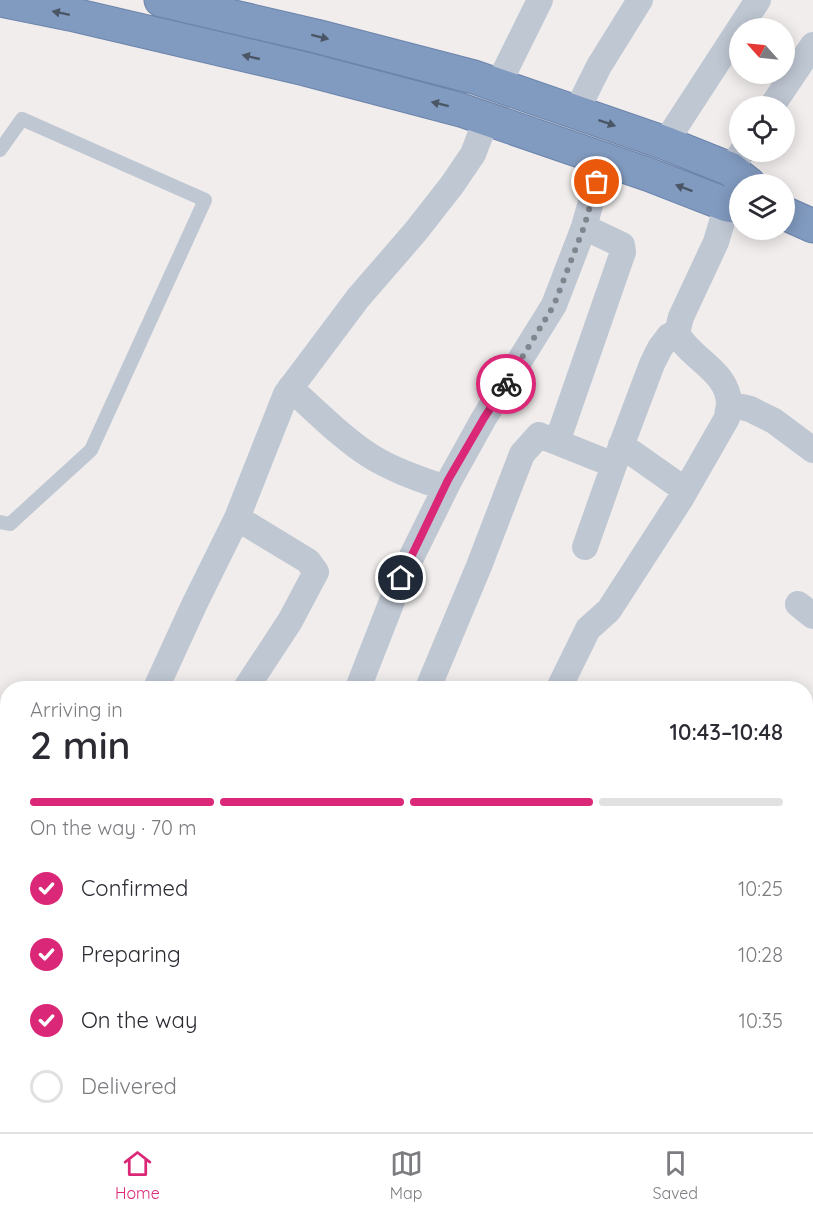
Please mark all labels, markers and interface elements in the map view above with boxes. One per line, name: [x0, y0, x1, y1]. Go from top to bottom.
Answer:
one-way arrow: [52, 8, 71, 17]
north arrow: [729, 18, 795, 84]
map controls: [729, 18, 795, 240]
one-way arrow: [311, 33, 329, 43]
one-way arrow: [242, 51, 260, 61]
button: locate: [729, 96, 795, 162]
one-way arrow: [431, 99, 450, 109]
one-way arrow: [598, 119, 616, 129]
pin: [571, 156, 622, 207]
icon: bag: [580, 165, 613, 198]
button: layers: [729, 174, 795, 240]
one-way arrow: [675, 183, 693, 193]
courier: [476, 354, 536, 414]
icon: bike: [490, 368, 523, 401]
pin: [375, 552, 426, 603]
icon: home: [384, 561, 417, 594]
text: Arriving in: [30, 697, 123, 722]
text: 10:43–10:48: [670, 718, 783, 746]
text: 2 min: [30, 720, 131, 769]
text: On the way · 70 m: [30, 815, 197, 840]
icon: check: [30, 872, 63, 905]
text: Confirmed: [81, 874, 188, 902]
text: 10:25: [738, 876, 783, 901]
icon: check: [30, 938, 63, 971]
text: Preparing: [81, 940, 181, 968]
text: 10:28: [738, 942, 783, 967]
icon: check: [30, 1004, 63, 1037]
text: On the way: [81, 1006, 197, 1034]
text: 10:35: [739, 1008, 783, 1033]
text: Delivered: [81, 1072, 177, 1100]
tab: Home: [115, 1147, 160, 1203]
tab: Map: [390, 1147, 423, 1203]
tab: Saved: [652, 1147, 698, 1203]

